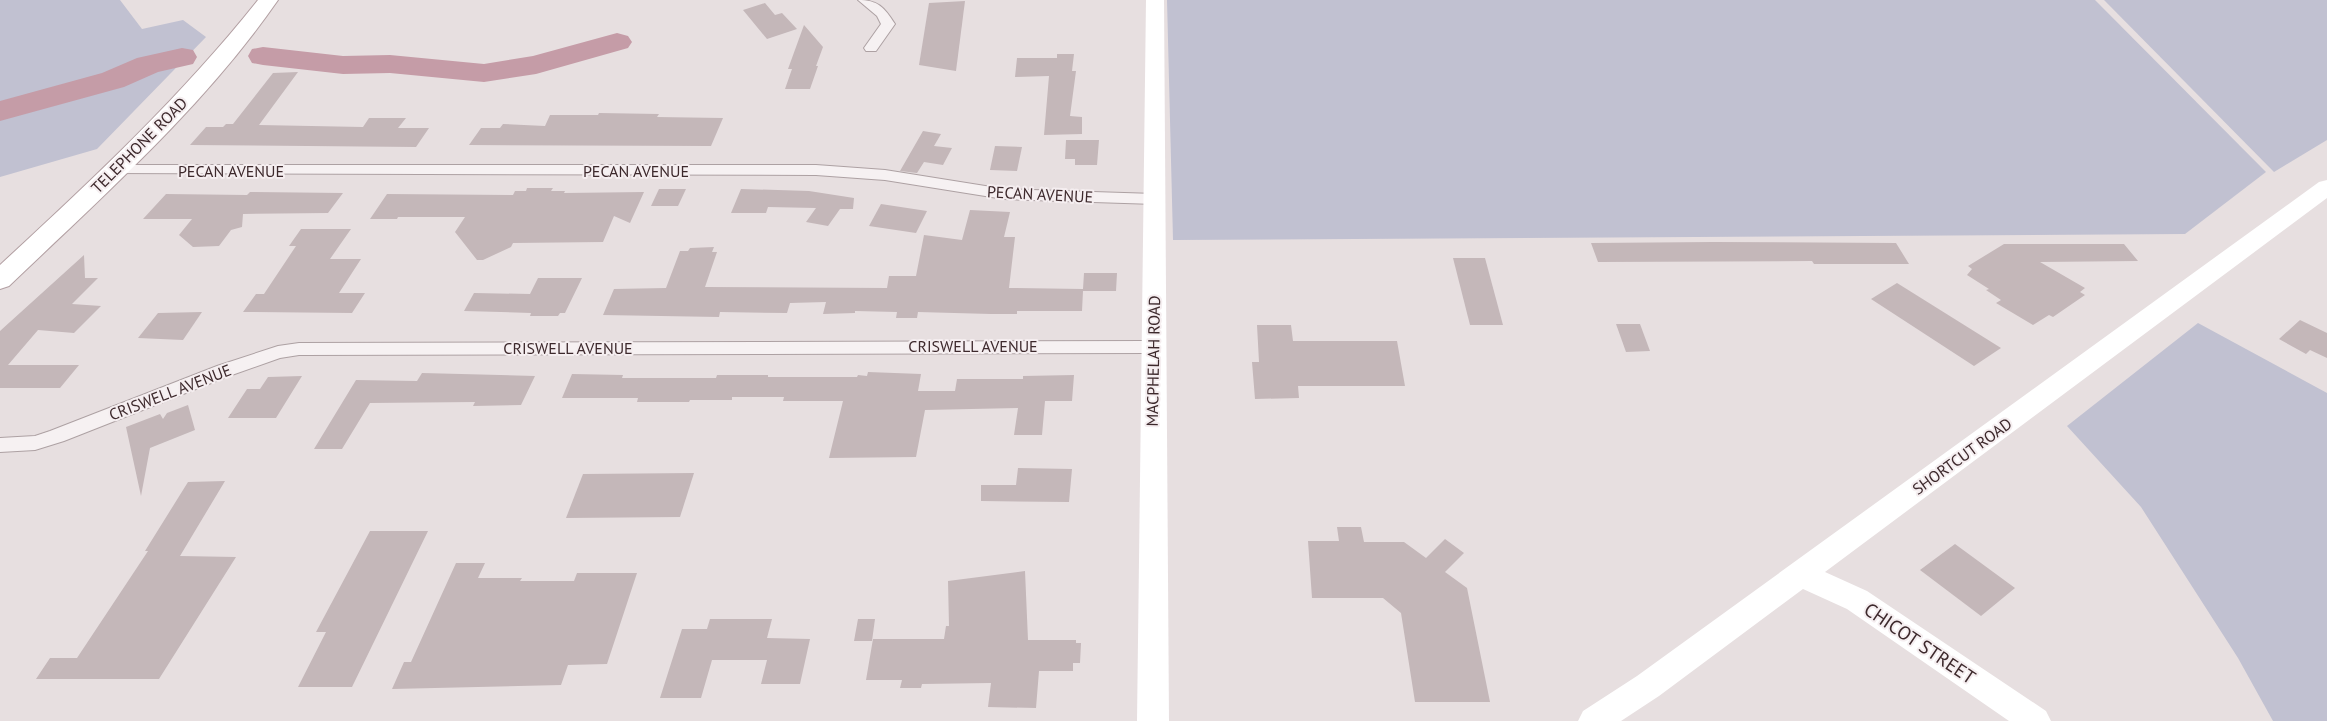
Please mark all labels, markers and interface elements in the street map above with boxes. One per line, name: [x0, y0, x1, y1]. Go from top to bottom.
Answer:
street label: TELEPHONE ROAD: [87, 93, 191, 197]
street label: PECAN AVENUE: [178, 161, 284, 181]
street label: PECAN AVENUE: [583, 161, 689, 181]
street label: PECAN AVENUE: [986, 181, 1094, 207]
street label: MACPHELAH ROAD: [1142, 295, 1164, 427]
street label: CRISWELL AVENUE: [908, 336, 1038, 356]
street label: CRISWELL AVENUE: [503, 338, 633, 358]
street label: CRISWELL AVENUE: [106, 359, 234, 425]
street label: SHORTCUT ROAD: [1908, 413, 2016, 499]
street label: CHICOT STREET: [1860, 597, 1981, 689]

